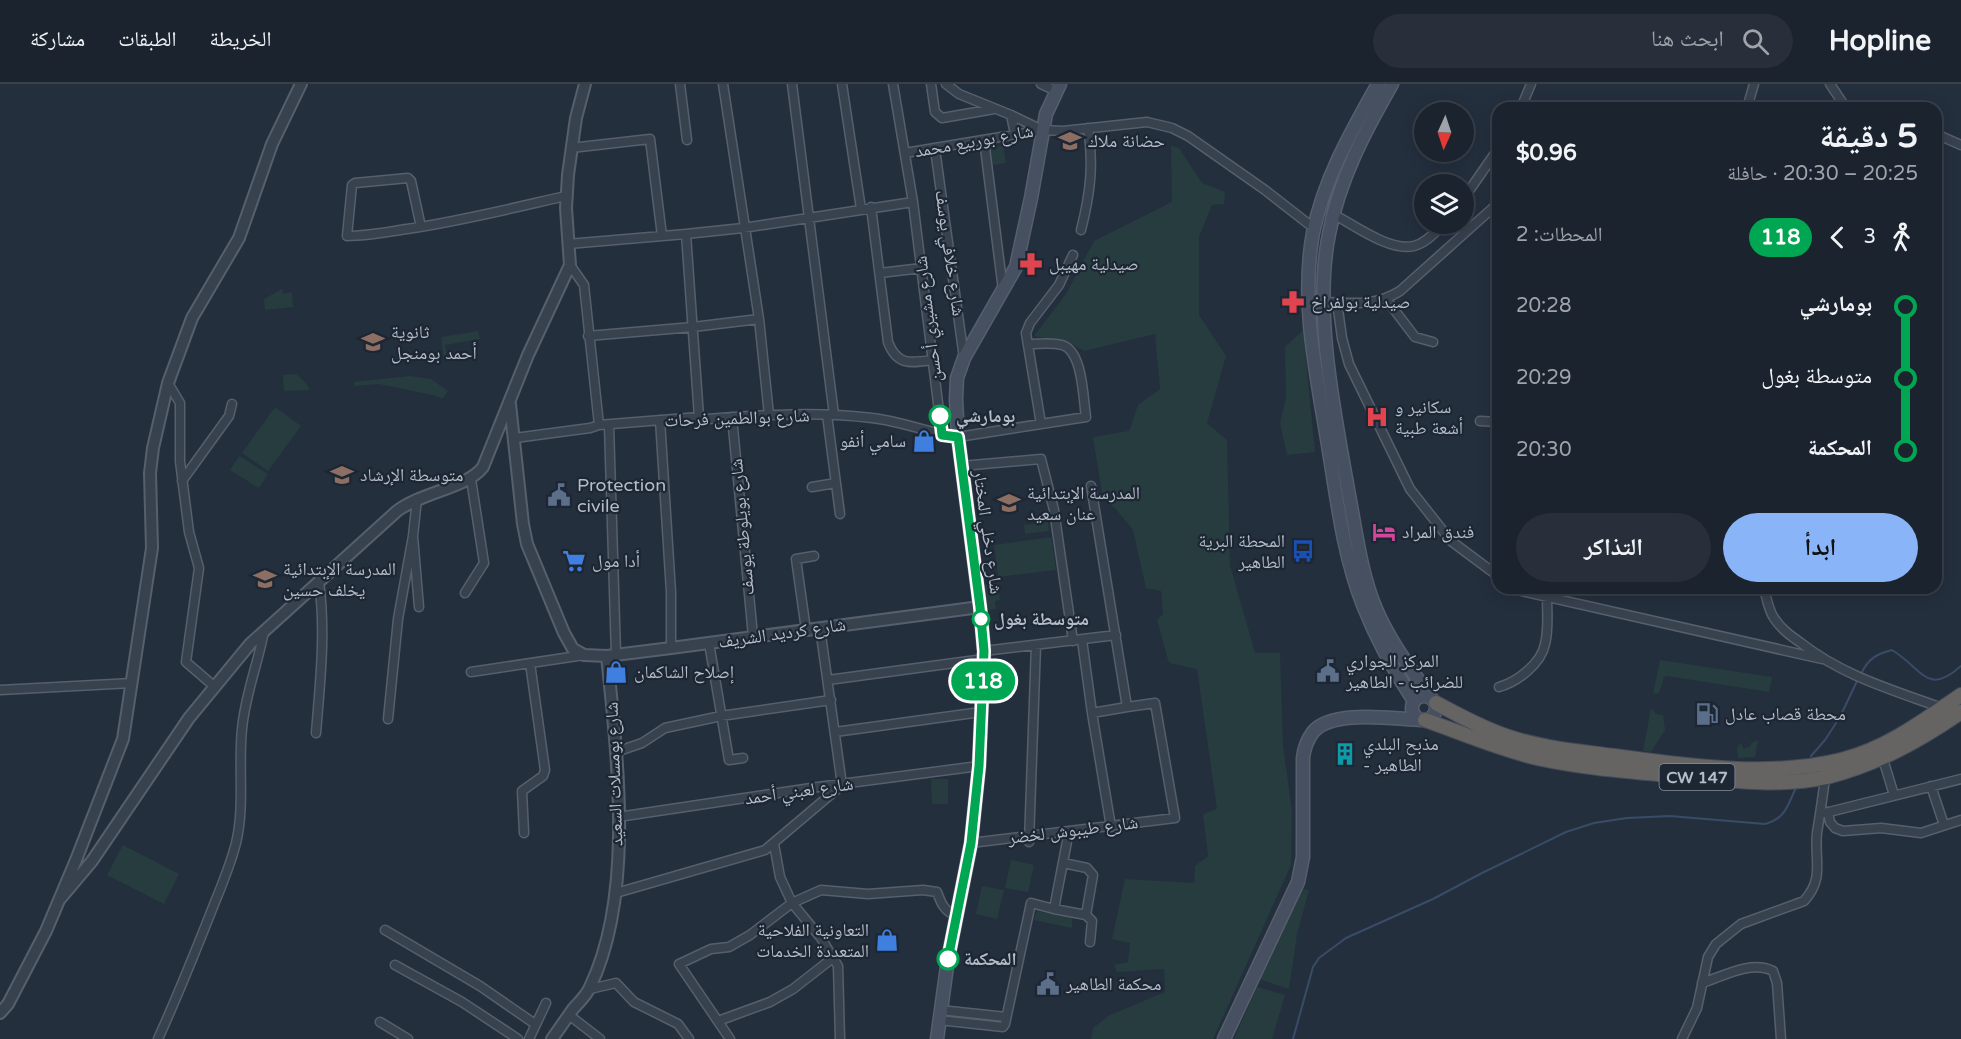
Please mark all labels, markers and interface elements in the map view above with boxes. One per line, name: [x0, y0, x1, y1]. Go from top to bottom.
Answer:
search box: [1373, 14, 1793, 68]
text: Hopline: [1829, 24, 1931, 58]
icon: search: [1739, 25, 1772, 58]
text: ابحث هنا: [1651, 26, 1724, 52]
text: مشاركة: [30, 27, 85, 52]
text: الطبقات: [118, 27, 177, 52]
text: الخريطة: [210, 27, 271, 52]
north arrow: [1414, 102, 1474, 162]
map controls: [1414, 102, 1474, 234]
text: 5 دقيقة: [1819, 117, 1918, 156]
street label: شارع بوربيع محمد: [913, 120, 1035, 163]
school or university icon: حضانة ملاك: [1057, 128, 1083, 154]
place label: حضانة ملاك: [1088, 130, 1165, 152]
text: $0.96: [1516, 140, 1577, 166]
text: 20:25 – 20:30 · حافلة: [1727, 162, 1918, 186]
button: layers: [1414, 174, 1474, 234]
street label: شارع خلافي يوسف: [927, 189, 970, 318]
icon: back: [1821, 221, 1854, 254]
icon: walk: [1885, 221, 1918, 254]
text: المحطات: 2: [1516, 223, 1603, 247]
text: 118: [1761, 225, 1800, 250]
text: 3: [1863, 225, 1876, 249]
pharmacy icon: صيدلية مهيبل: [1018, 251, 1044, 277]
place label: صيدلية مهيبل: [1049, 253, 1139, 275]
street label: شارع مشيري أحسن: [909, 254, 950, 383]
pharmacy icon: صيدلية بولفراخ: [1280, 289, 1306, 315]
place label: صيدلية بولفراخ: [1311, 291, 1410, 314]
text: بومارشي: [1800, 291, 1872, 317]
text: 20:28: [1516, 294, 1571, 318]
place label: ثانوية أحمد بومنجل: [391, 321, 477, 364]
school or university icon: ثانوية أحمد بومنجل: [360, 329, 386, 355]
text: متوسطة بغول: [1761, 363, 1872, 389]
text: 20:29: [1516, 366, 1571, 390]
place label: سكانير و أشعة طبية: [1395, 396, 1463, 439]
street label: شارع بوالطمين فرحات: [664, 404, 810, 432]
hospital icon: سكانير و أشعة طبية: [1364, 404, 1390, 430]
marker: بومارشي: [929, 405, 951, 427]
place label: بومارشي: [956, 405, 1015, 430]
shop icon: سامي أنفو: [911, 428, 937, 454]
place label: سامي أنفو: [840, 430, 906, 456]
text: المحكمة: [1808, 435, 1872, 461]
text: 20:30: [1516, 438, 1571, 462]
street label: شارع بويلوطة يوسف: [725, 458, 759, 596]
school or university icon: متوسطة الإرشاد: [329, 462, 355, 488]
place label: متوسطة الإرشاد: [360, 464, 464, 486]
street label: شارع دخلي المختار: [965, 468, 1008, 596]
place label: Protection civile: [577, 474, 666, 517]
public building icon: Protection civile: [546, 482, 572, 508]
place label: المدرسة الإبتدائية عنان سعيد: [1027, 482, 1140, 525]
school or university icon: المدرسة الإبتدائية عنان سعيد: [996, 490, 1022, 516]
button: التذاكر: [1516, 513, 1711, 582]
button: ابدأ: [1723, 513, 1918, 582]
hotel icon: فندق المراد: [1371, 519, 1397, 545]
place label: فندق المراد: [1402, 521, 1474, 543]
place label: المحطة البرية الطاهير: [1198, 530, 1285, 573]
bus stop icon: المحطة البرية الطاهير: [1290, 538, 1316, 564]
supermarket icon: أدا مول: [561, 548, 587, 574]
place label: أدا مول: [592, 550, 640, 572]
place label: المدرسة الإبتدائية يخلف حسين: [283, 558, 396, 601]
school or university icon: المدرسة الإبتدائية يخلف حسين: [252, 566, 278, 592]
place label: متوسطة بغول: [994, 608, 1089, 630]
marker: متوسطة بغول: [972, 610, 990, 628]
street label: شارع كرديد الشريف: [717, 613, 847, 653]
place label: المركز الجواري للضرائب - الطاهير: [1345, 650, 1463, 693]
public building icon: المركز الجواري للضرائب - الطاهير: [1315, 658, 1341, 684]
shop icon: إصلاح الشاكمان: [603, 659, 629, 685]
place label: إصلاح الشاكمان: [634, 661, 734, 684]
line badge: 118: [948, 662, 1018, 700]
text: 118: [963, 669, 1003, 694]
street label: شارع بومسلات السعيد: [600, 701, 628, 847]
fuel station icon: محطة قصاب عادل: [1694, 701, 1720, 727]
place label: محطة قصاب عادل: [1725, 703, 1846, 725]
place label: مذبح البلدي - الطاهير: [1363, 733, 1439, 776]
building icon: مذبح البلدي - الطاهير: [1332, 741, 1358, 767]
road number: CW 147: [1660, 764, 1734, 790]
street label: شارع لعبني أحمد: [743, 772, 855, 813]
street label: شارع طيبوش لخضر: [1006, 811, 1139, 849]
place label: التعاونية الفلاحية المتعددة الخدمات: [756, 919, 869, 962]
shop icon: التعاونية الفلاحية المتعددة الخدمات: [874, 927, 900, 953]
marker: المحكمة: [937, 948, 959, 970]
place label: المحكمة: [964, 948, 1017, 970]
public building icon: محكمة الطاهير: [1035, 971, 1061, 997]
place label: محكمة الطاهير: [1065, 973, 1162, 995]

